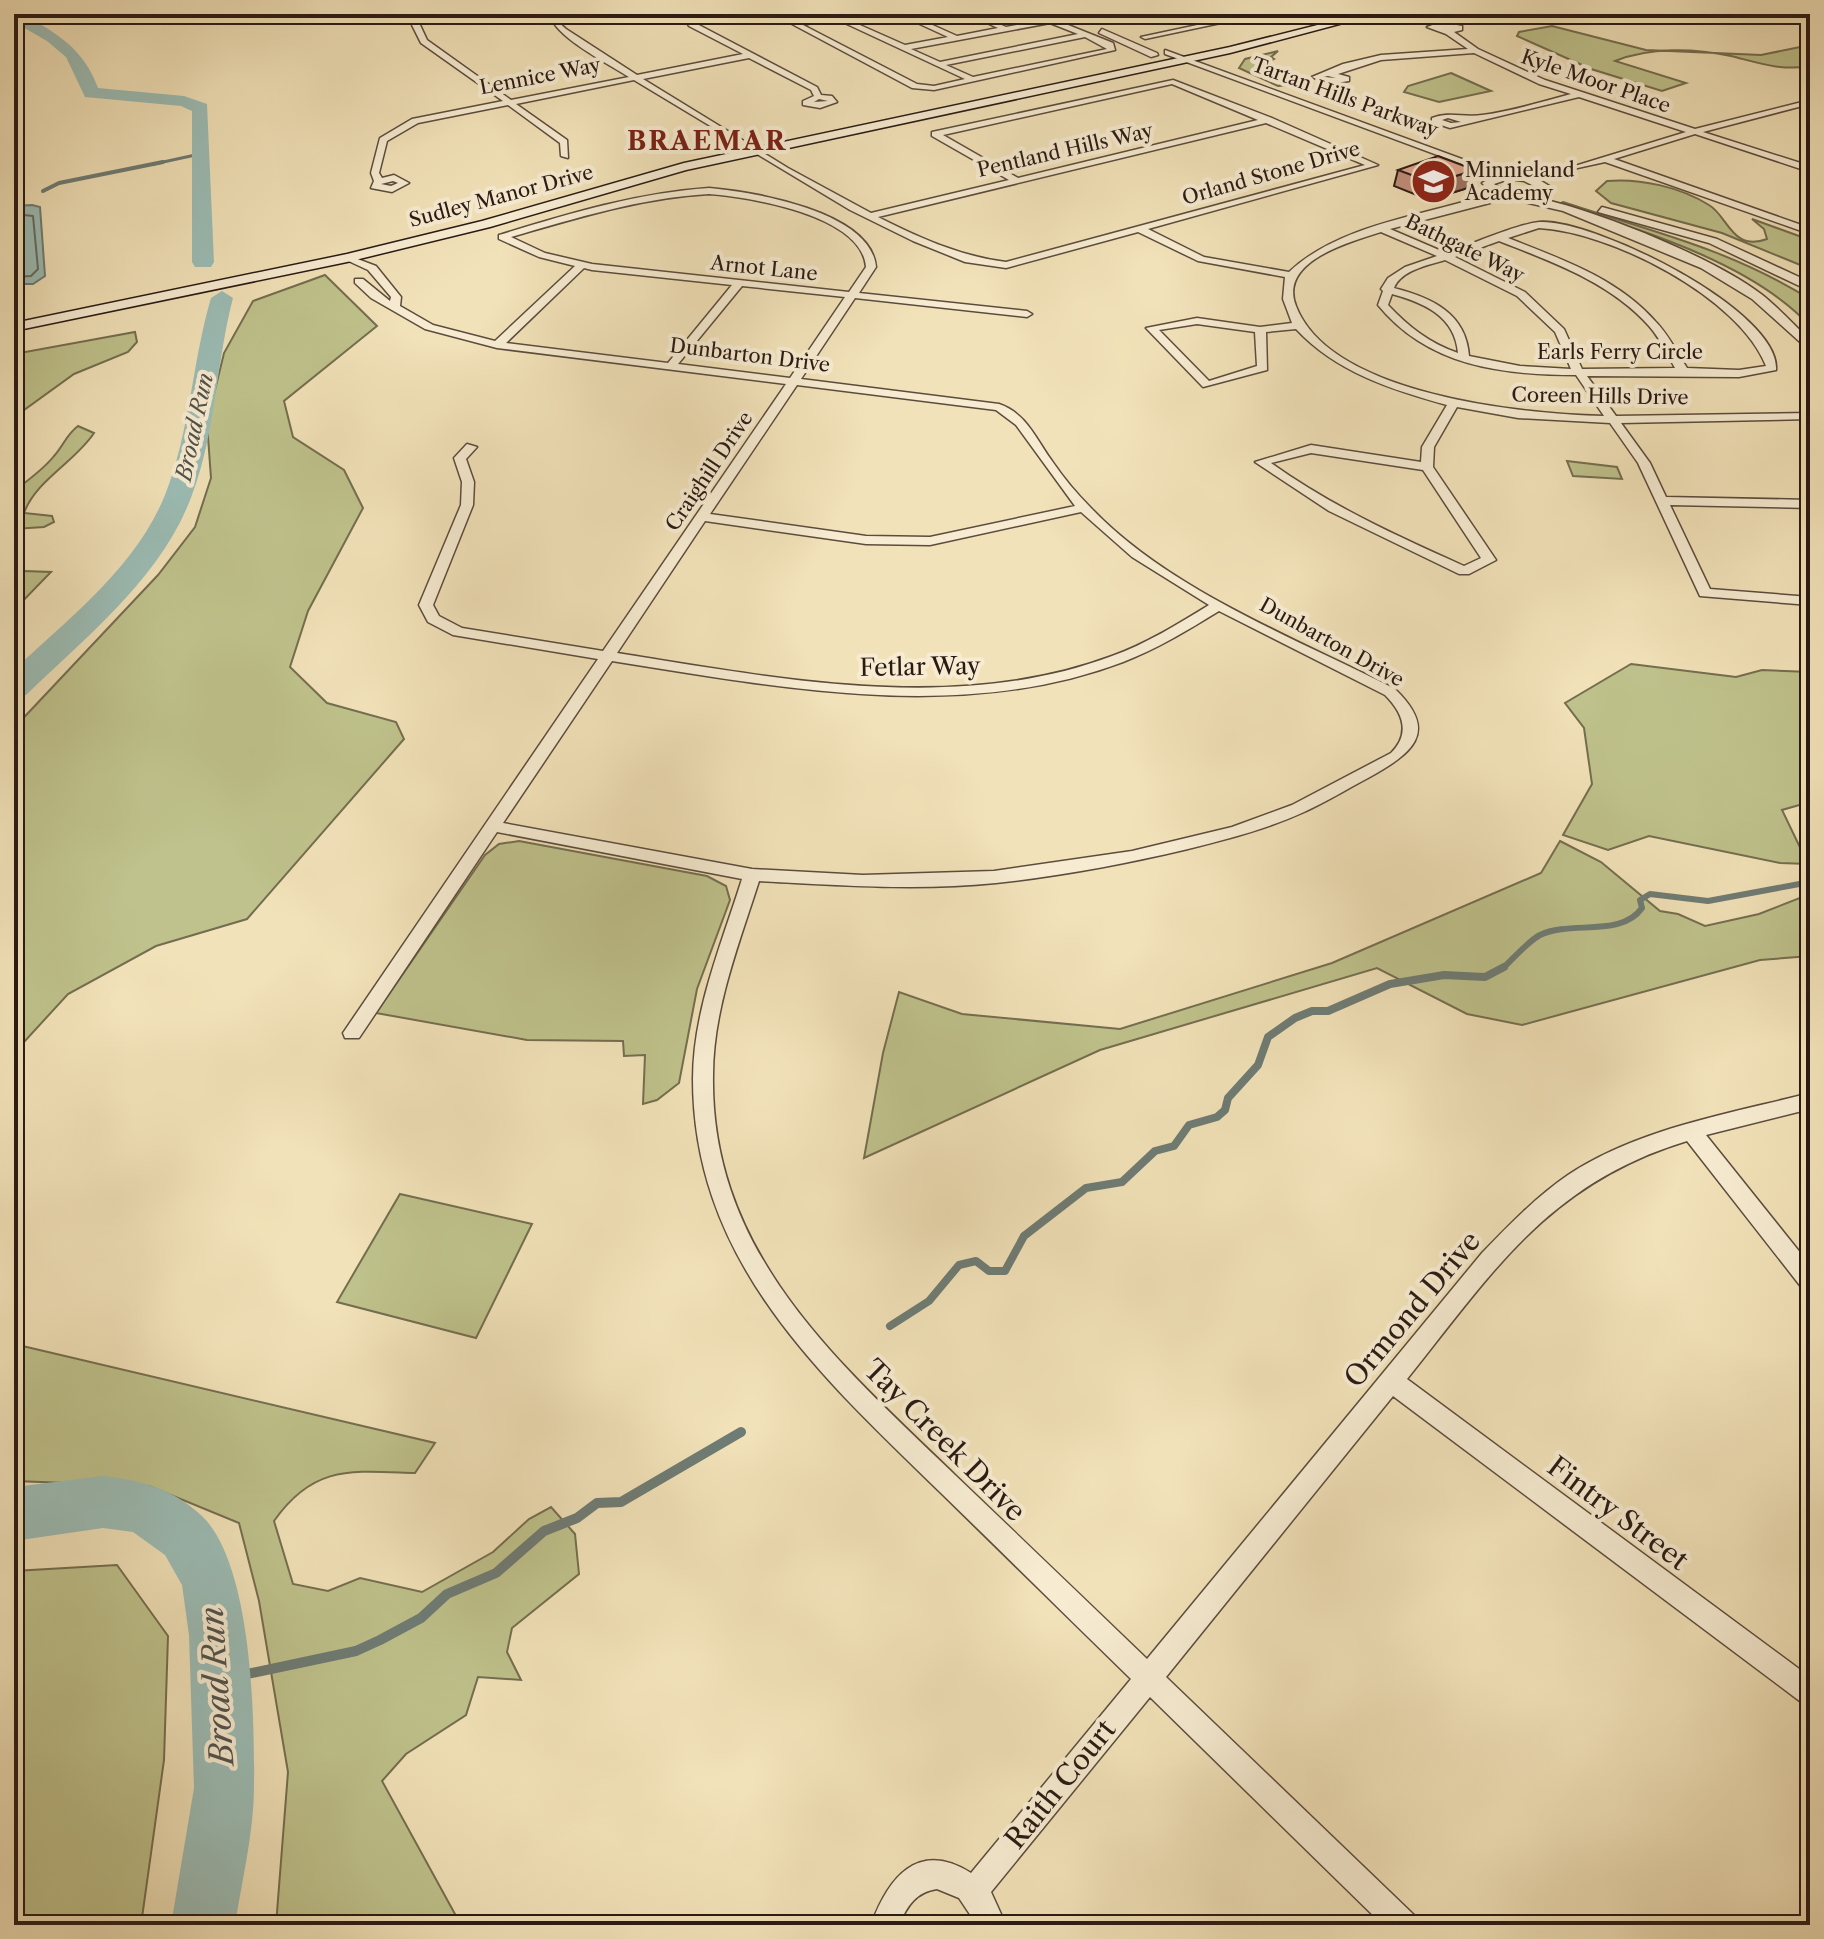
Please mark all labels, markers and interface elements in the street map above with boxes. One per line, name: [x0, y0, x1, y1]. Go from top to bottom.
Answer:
street label: Kyle Moor Place: [1518, 44, 1674, 118]
street label: Lennice Way: [477, 52, 604, 100]
street label: Tartan Hills Parkway: [1248, 52, 1442, 142]
street label: Pentland Hills Way: [975, 118, 1156, 182]
district label: BRAEMAR: [627, 125, 787, 157]
street label: Orland Stone Drive: [1179, 136, 1363, 210]
school or university icon: Minnieland Academy: [1410, 158, 1458, 206]
place label: Minnieland Academy: [1464, 158, 1575, 205]
street label: Sudley Manor Drive: [406, 160, 596, 232]
street label: Bathgate Way: [1402, 209, 1529, 287]
street label: Arnot Lane: [708, 250, 819, 286]
street label: Dunbarton Drive: [669, 333, 831, 377]
street label: Earls Ferry Circle: [1537, 340, 1703, 364]
water label: Broad Run: [169, 371, 219, 485]
street label: Coreen Hills Drive: [1511, 382, 1689, 410]
street label: Craighill Drive: [660, 407, 758, 535]
street label: Dunbarton Drive: [1256, 592, 1408, 692]
street label: Fetlar Way: [859, 651, 981, 682]
street label: Ormond Drive: [1337, 1224, 1487, 1394]
street label: Tay Creek Drive: [857, 1352, 1033, 1528]
street label: Fintry Street: [1541, 1449, 1695, 1577]
water label: Broad Run: [191, 1605, 242, 1770]
street label: Raith Court: [998, 1712, 1122, 1855]

